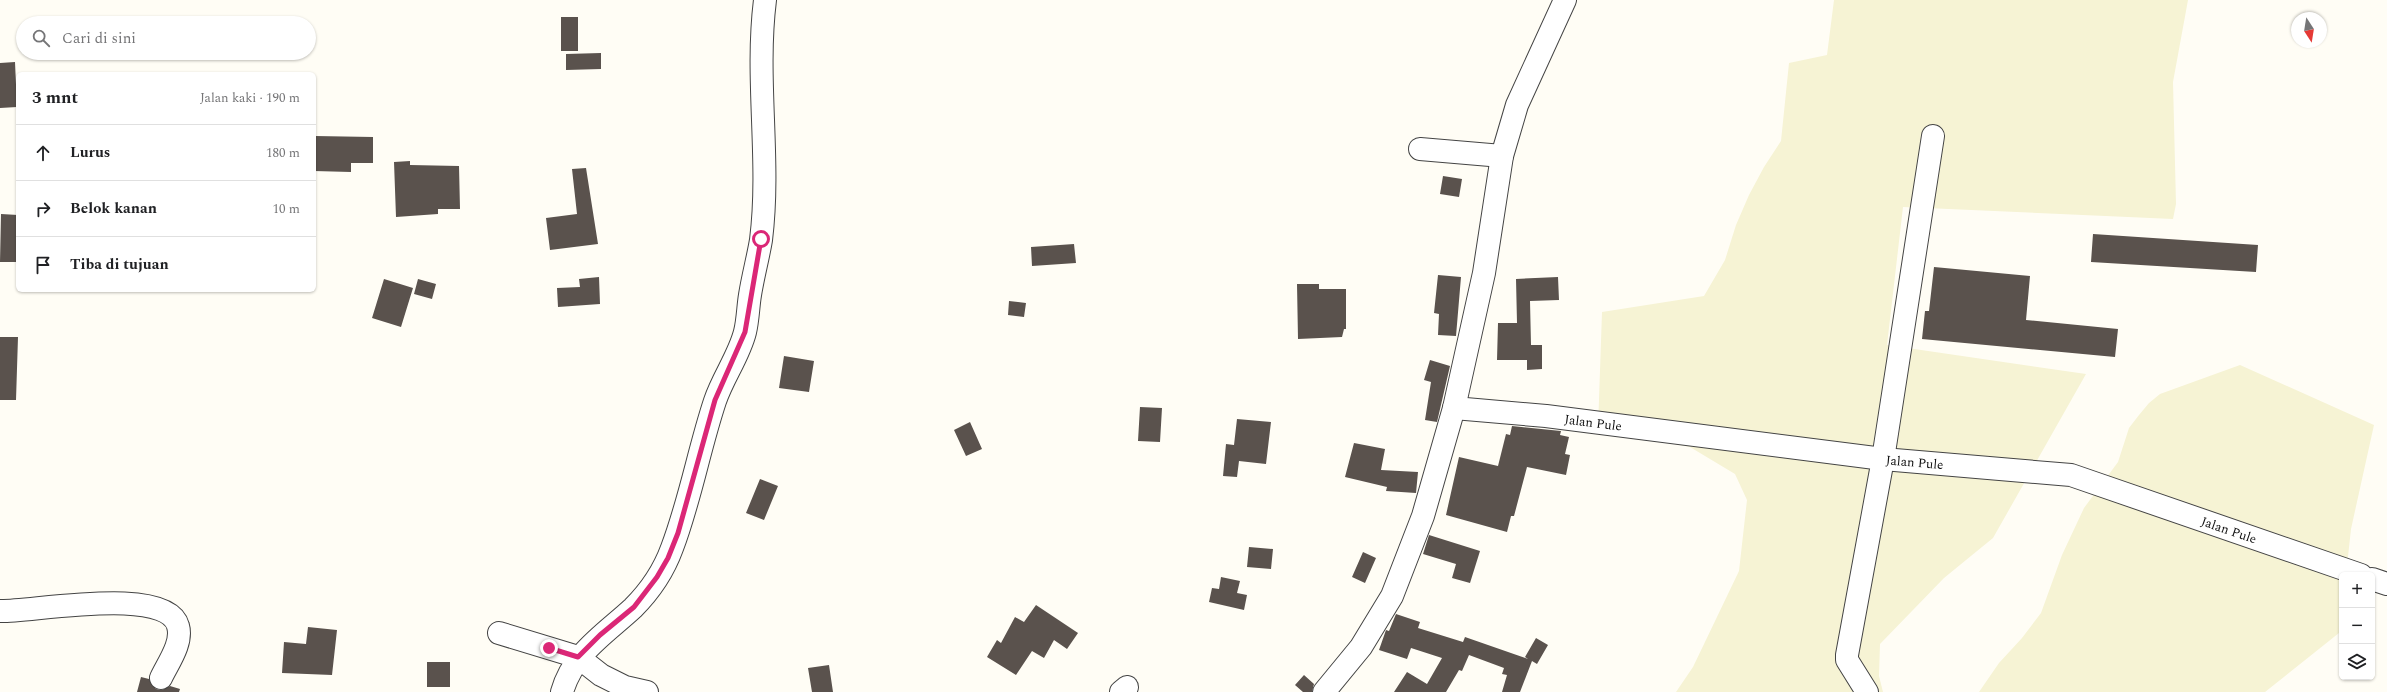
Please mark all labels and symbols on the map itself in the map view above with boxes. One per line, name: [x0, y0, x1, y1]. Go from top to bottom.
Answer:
north arrow: [2291, 12, 2327, 48]
route start: [752, 230, 770, 248]
street label: Jalan Pule: [1563, 409, 1623, 437]
street label: Jalan Pule: [1885, 450, 1944, 475]
street label: Jalan Pule: [2198, 512, 2259, 549]
route end: [540, 639, 558, 657]

